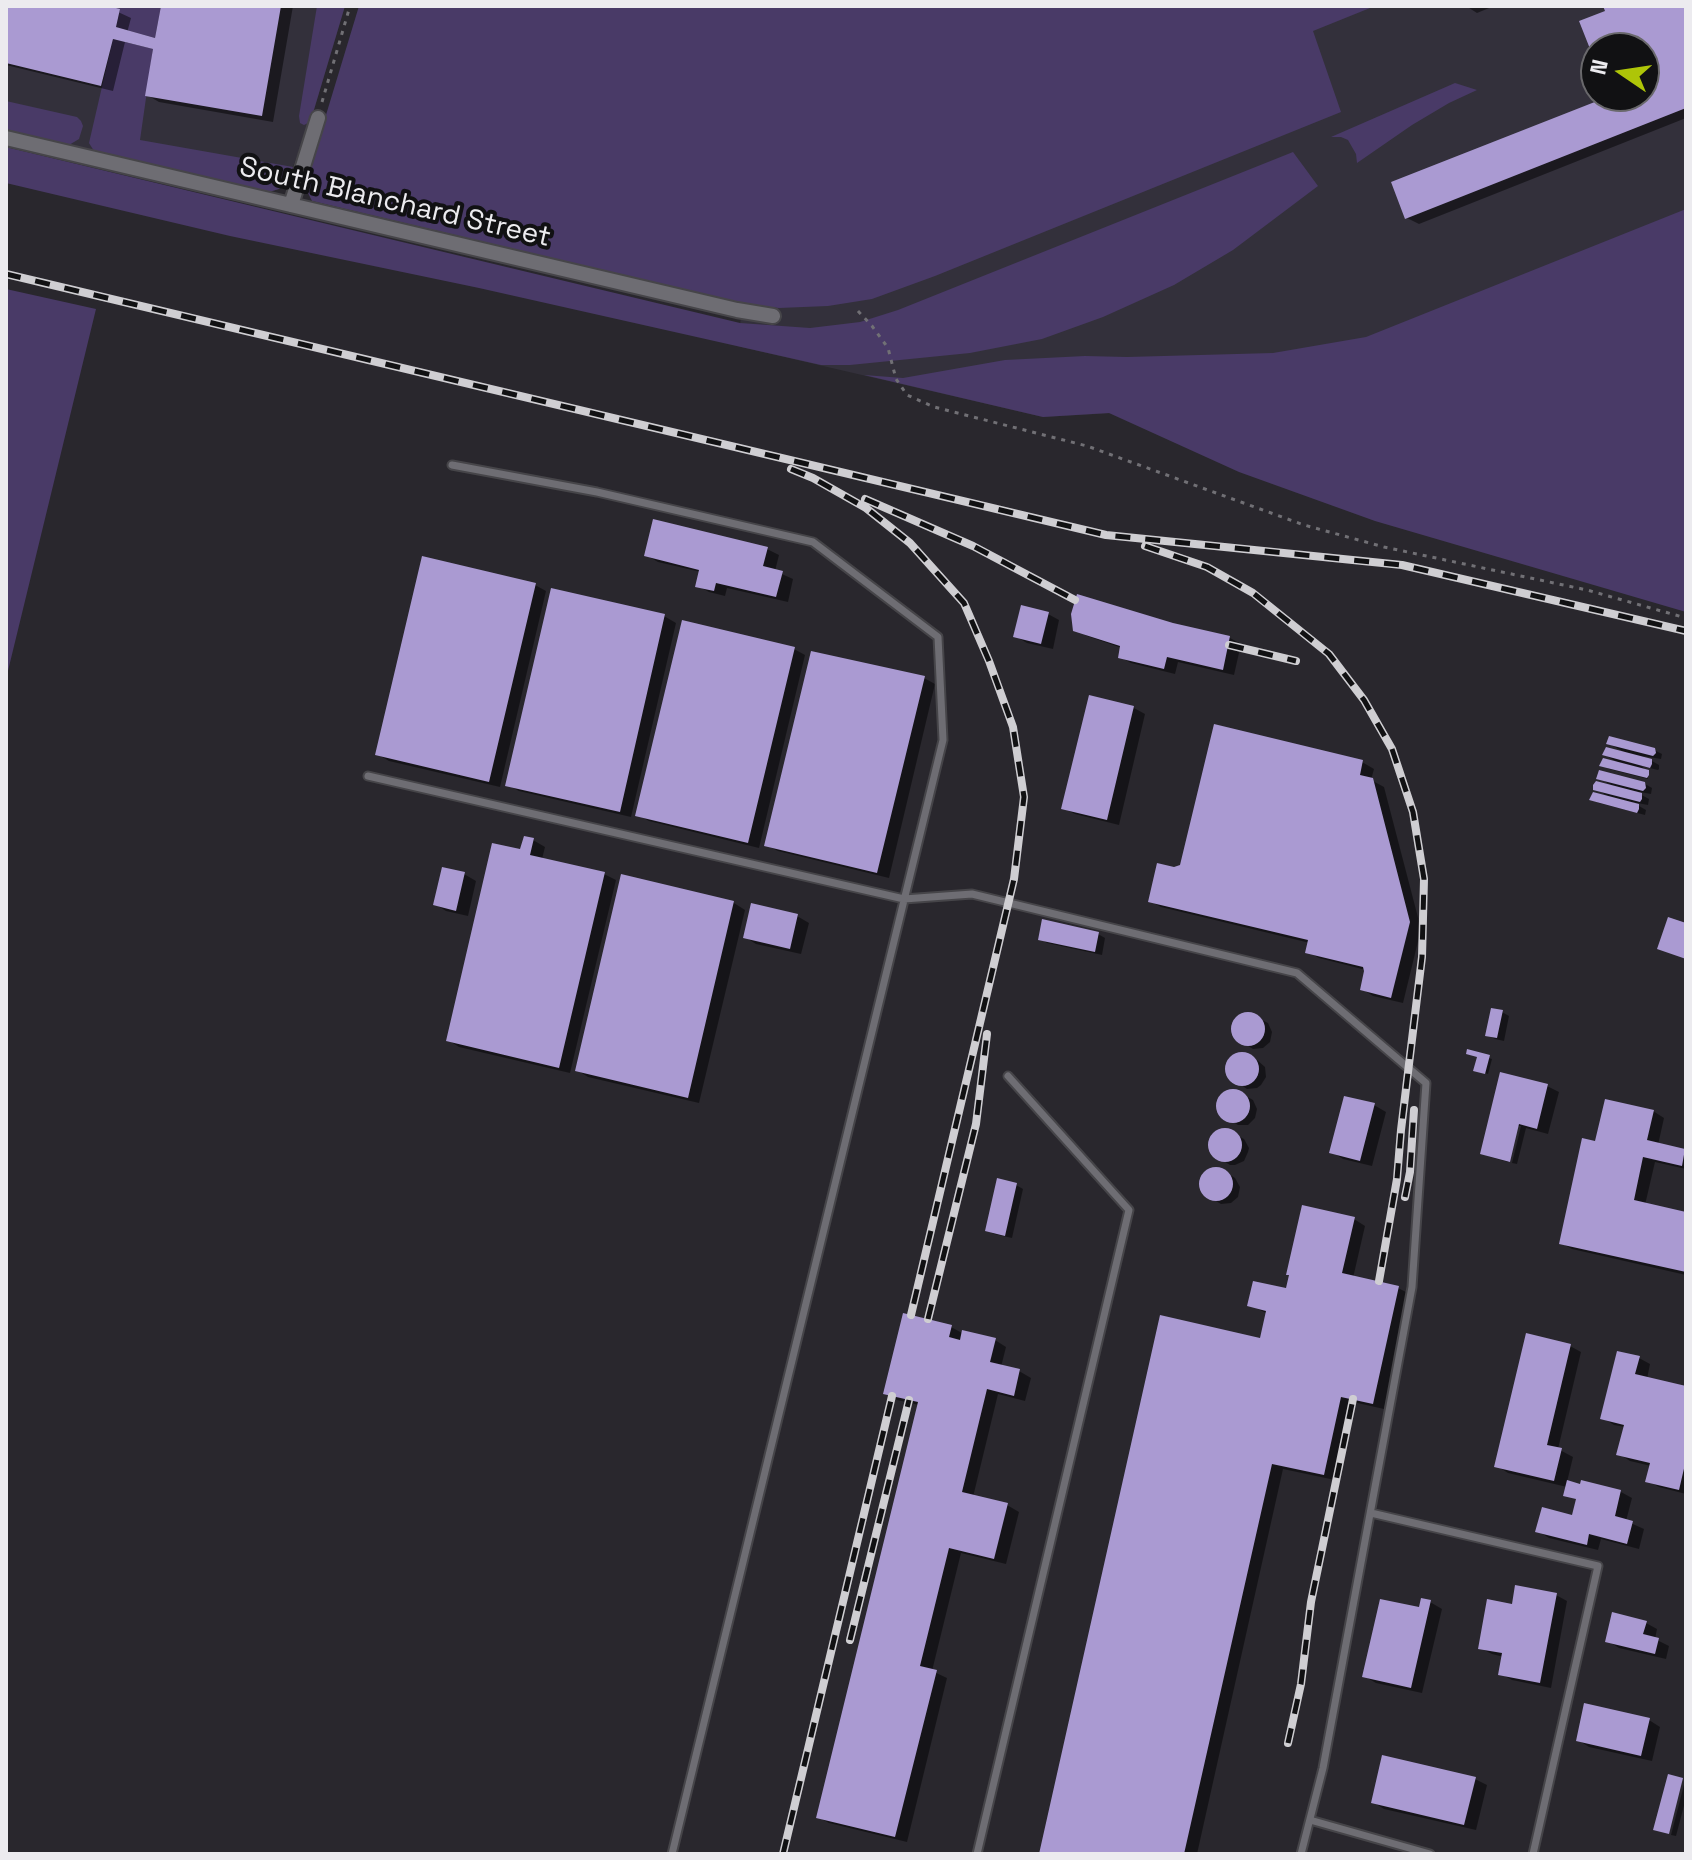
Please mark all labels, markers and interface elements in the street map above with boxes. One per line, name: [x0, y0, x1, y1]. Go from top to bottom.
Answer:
north arrow: [1580, 32, 1660, 112]
text: N: [1583, 57, 1614, 77]
street label: South Blanchard Street: [236, 151, 554, 255]

